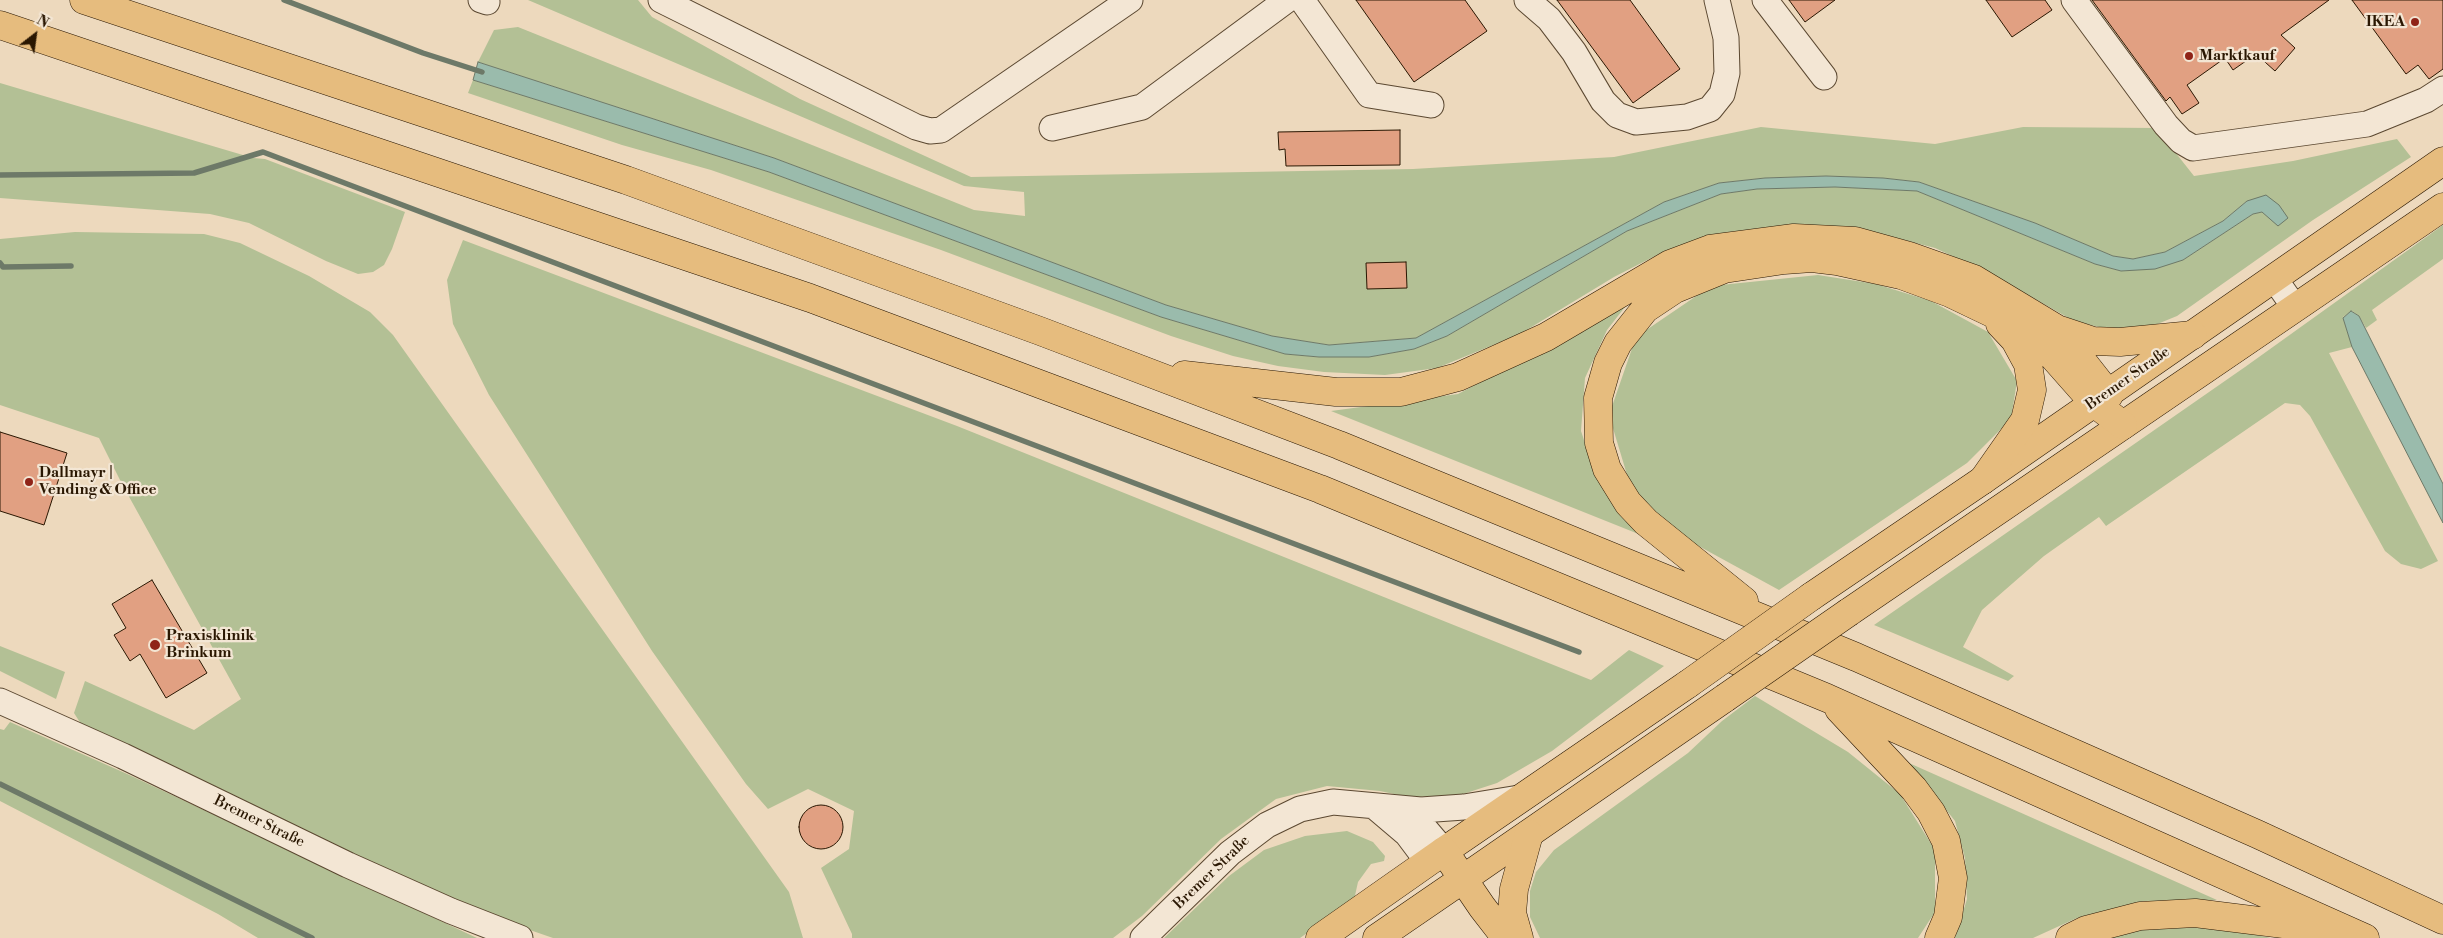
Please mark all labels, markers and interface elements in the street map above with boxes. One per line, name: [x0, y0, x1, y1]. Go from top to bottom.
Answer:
north arrow: [10, 10, 60, 60]
text: N: [33, 11, 52, 33]
place label: IKEA: [2366, 13, 2405, 31]
marker: IKEA: [2409, 16, 2421, 28]
place label: Marktkauf: [2199, 47, 2275, 65]
marker: Marktkauf: [2183, 50, 2195, 62]
street label: Bremer Straße: [2082, 343, 2174, 415]
place label: Dallmayr | Vending & Office: [39, 464, 156, 499]
marker: Dallmayr | Vending & Office: [23, 476, 35, 488]
place label: Praxisklinik Brinkum: [166, 627, 254, 662]
marker: Praxisklinik Brinkum: [148, 638, 162, 652]
street label: Bremer Straße: [211, 792, 307, 852]
street label: Bremer Straße: [1170, 832, 1254, 914]

